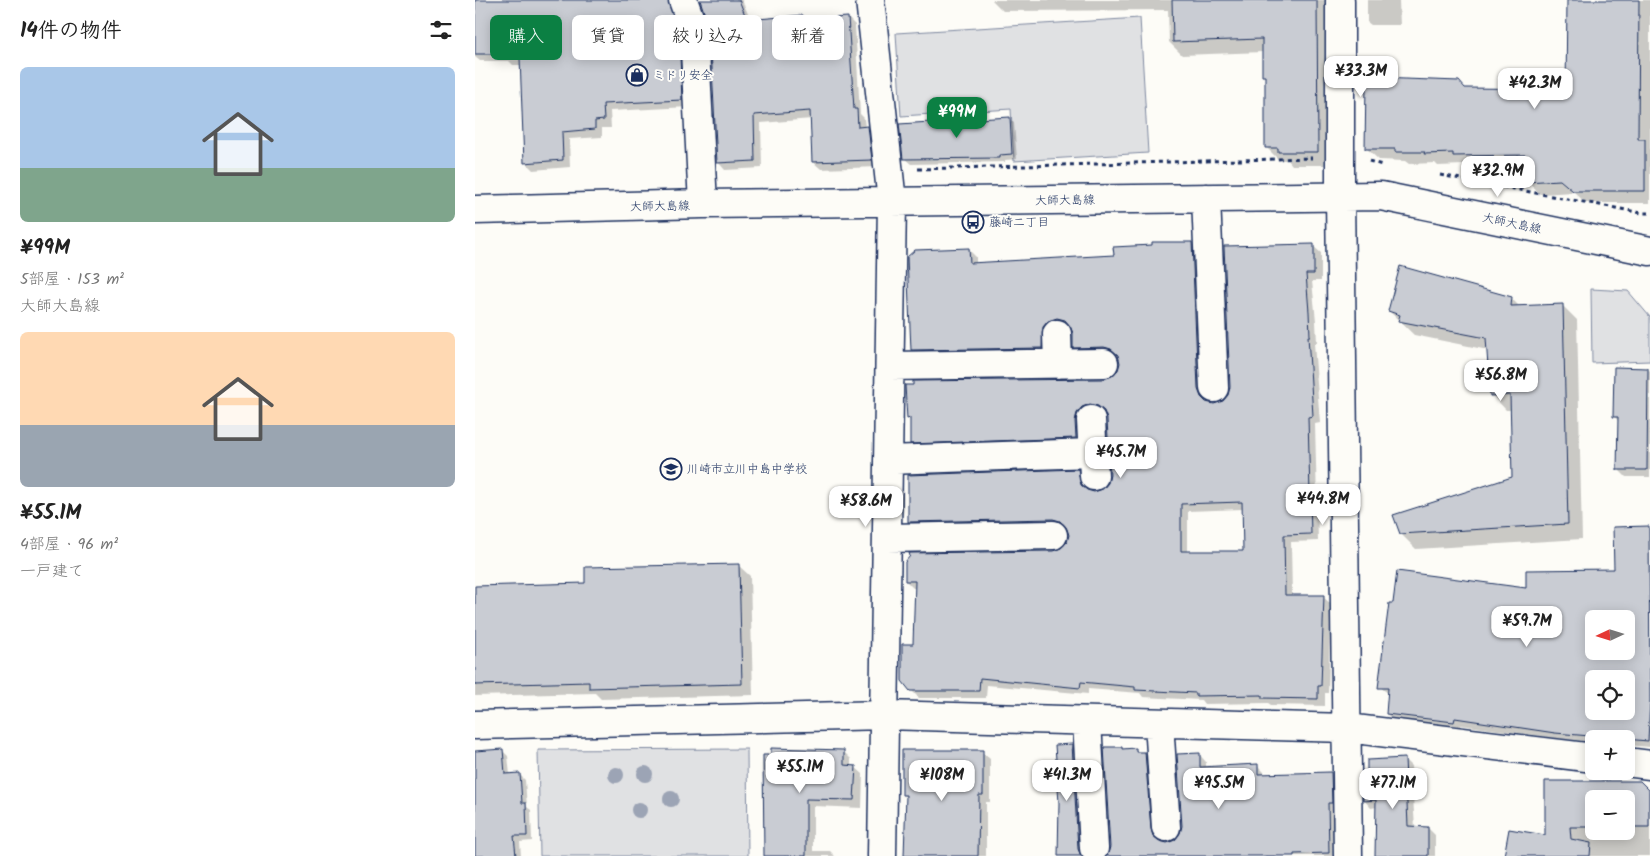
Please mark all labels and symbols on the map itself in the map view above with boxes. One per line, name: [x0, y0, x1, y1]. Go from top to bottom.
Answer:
pin: ¥33.3M: [1320, 56, 1402, 98]
shop icon: ミドリ安全: [625, 63, 649, 87]
place label: ミドリ安全: [653, 66, 713, 85]
pin: ¥42.3M: [1494, 68, 1576, 110]
pin: ¥99M: [927, 96, 987, 139]
pin: ¥32.9M: [1457, 156, 1539, 198]
street label: 大師大島線: [1035, 190, 1095, 211]
street label: 大師大島線: [630, 196, 690, 217]
street label: 大師大島線: [1481, 208, 1543, 239]
bus stop icon: 藤崎二丁目: [961, 210, 985, 234]
place label: 藤崎二丁目: [989, 213, 1049, 232]
pin: ¥56.8M: [1460, 360, 1542, 402]
pin: ¥45.7M: [1080, 436, 1162, 479]
school or university icon: 川崎市立川中島中学校: [659, 457, 683, 481]
place label: 川崎市立川中島中学校: [687, 460, 807, 479]
pin: ¥44.8M: [1282, 484, 1364, 526]
pin: ¥58.6M: [825, 486, 907, 528]
pin: ¥59.7M: [1486, 606, 1568, 648]
north arrow: [1585, 610, 1635, 660]
pin: ¥55.1M: [759, 752, 841, 794]
pin: ¥108M: [907, 760, 977, 802]
pin: ¥41.3M: [1026, 760, 1108, 802]
pin: ¥95.5M: [1178, 768, 1260, 810]
pin: ¥77.1M: [1352, 768, 1434, 810]

